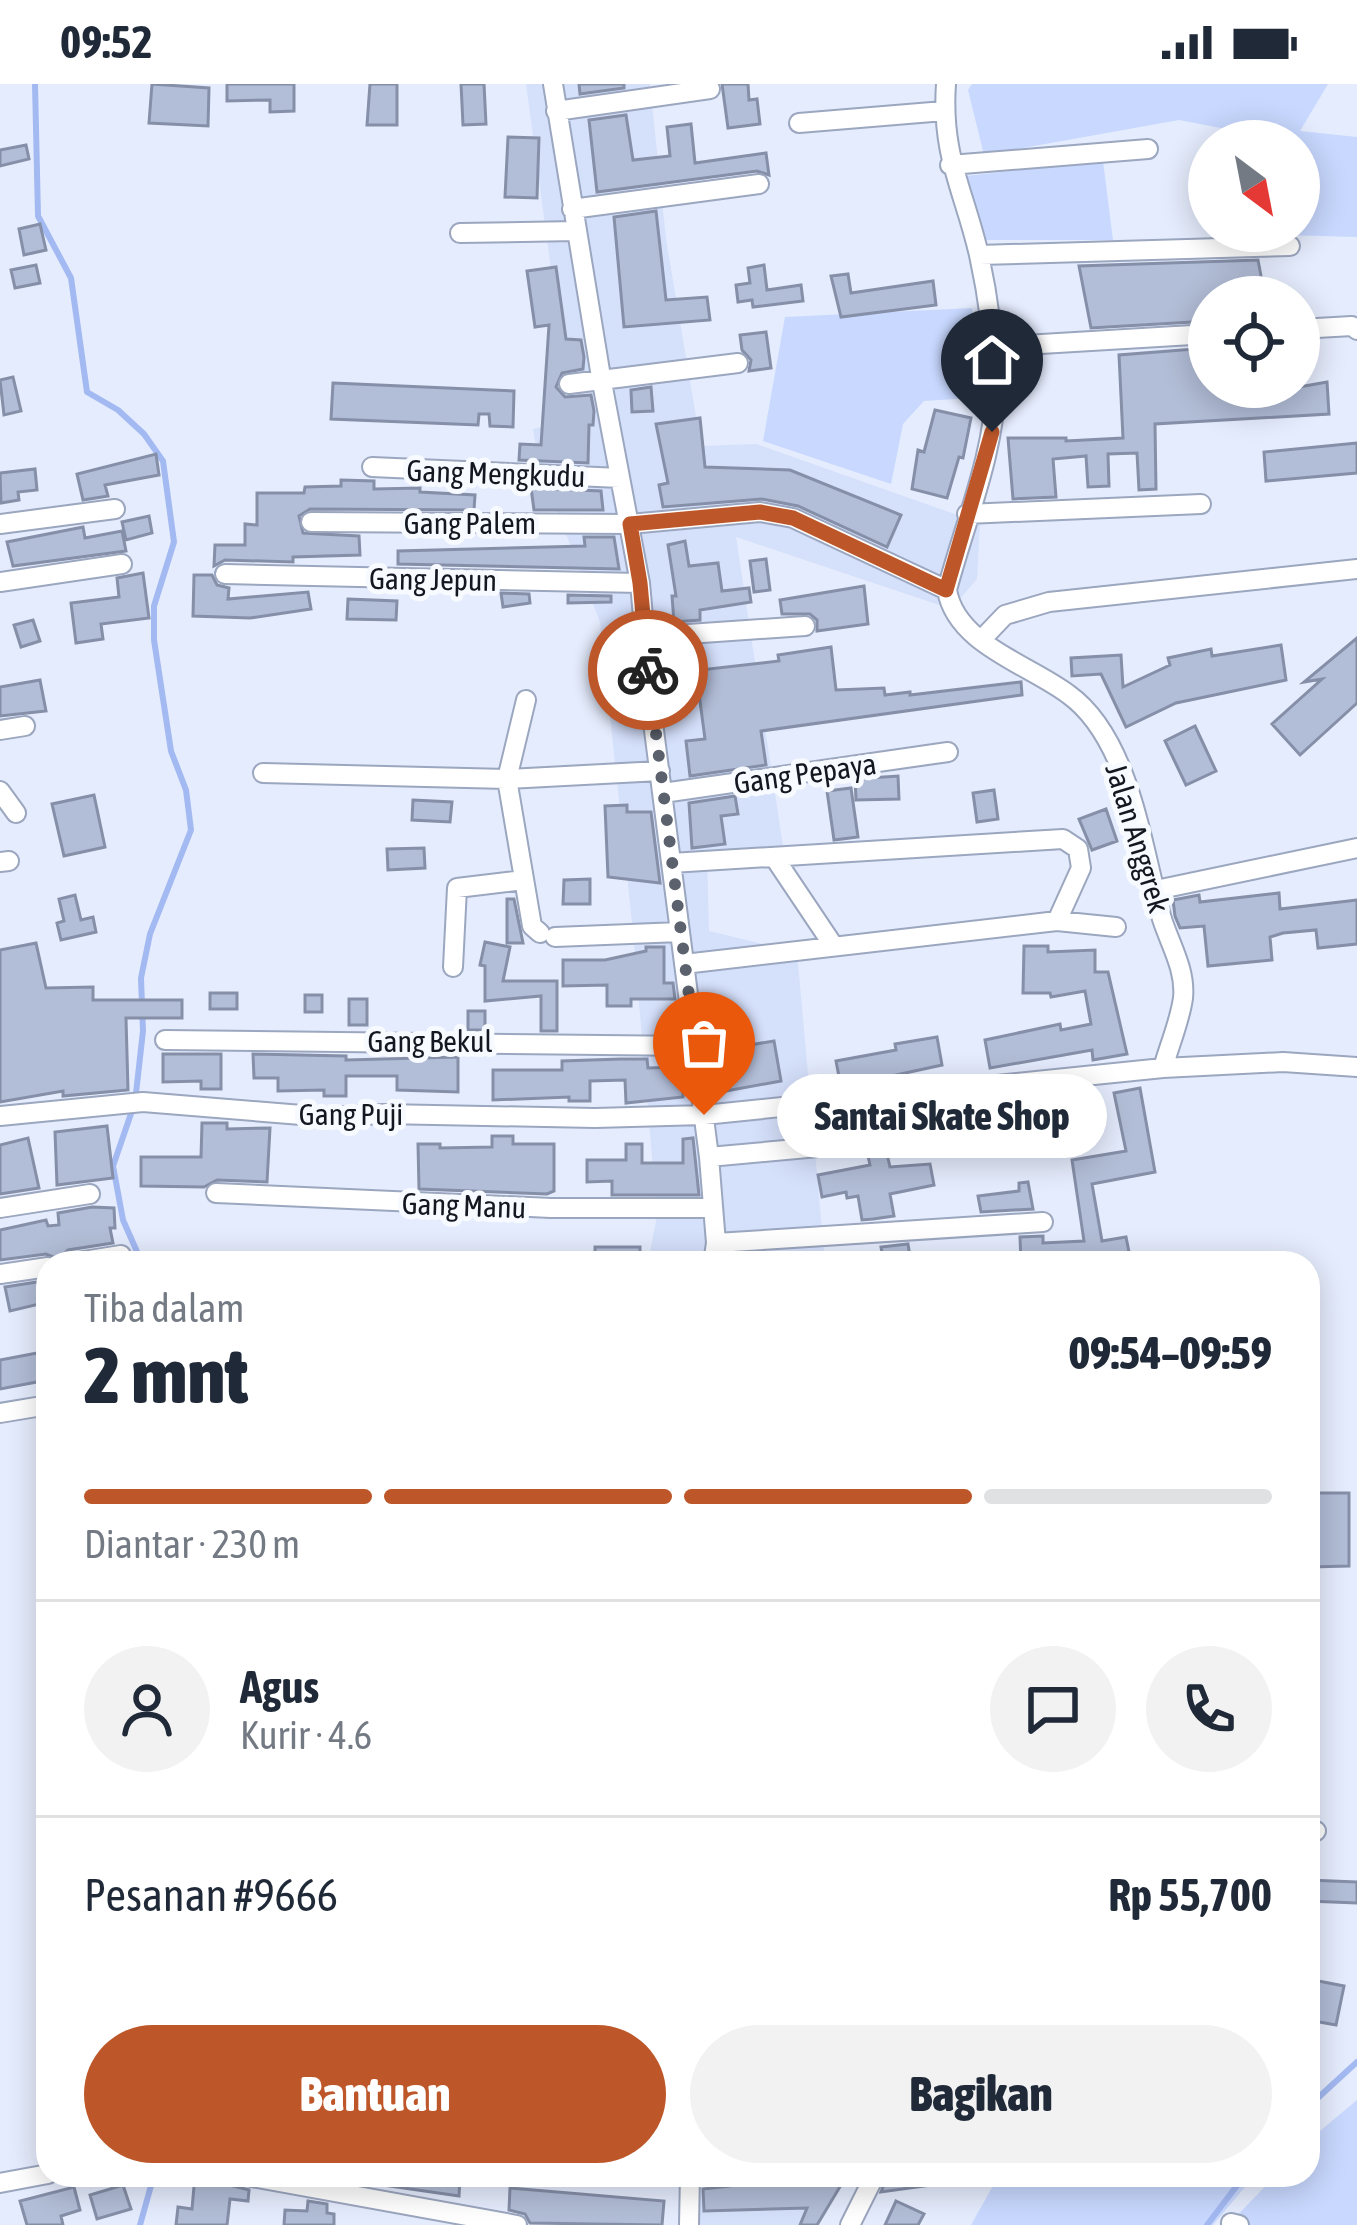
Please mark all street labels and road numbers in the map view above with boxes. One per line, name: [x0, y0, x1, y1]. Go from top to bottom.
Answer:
street label: Gang Mengkudu: [406, 453, 586, 493]
street label: Gang Palem: [404, 506, 536, 540]
street label: Gang Jepun: [369, 561, 497, 597]
street label: Gang Pepaya: [732, 746, 878, 800]
street label: Jalan Anggrek: [1099, 759, 1177, 917]
street label: Gang Bekul: [368, 1024, 492, 1058]
street label: Gang Puji: [299, 1097, 403, 1131]
street label: Gang Manu: [401, 1186, 527, 1224]

